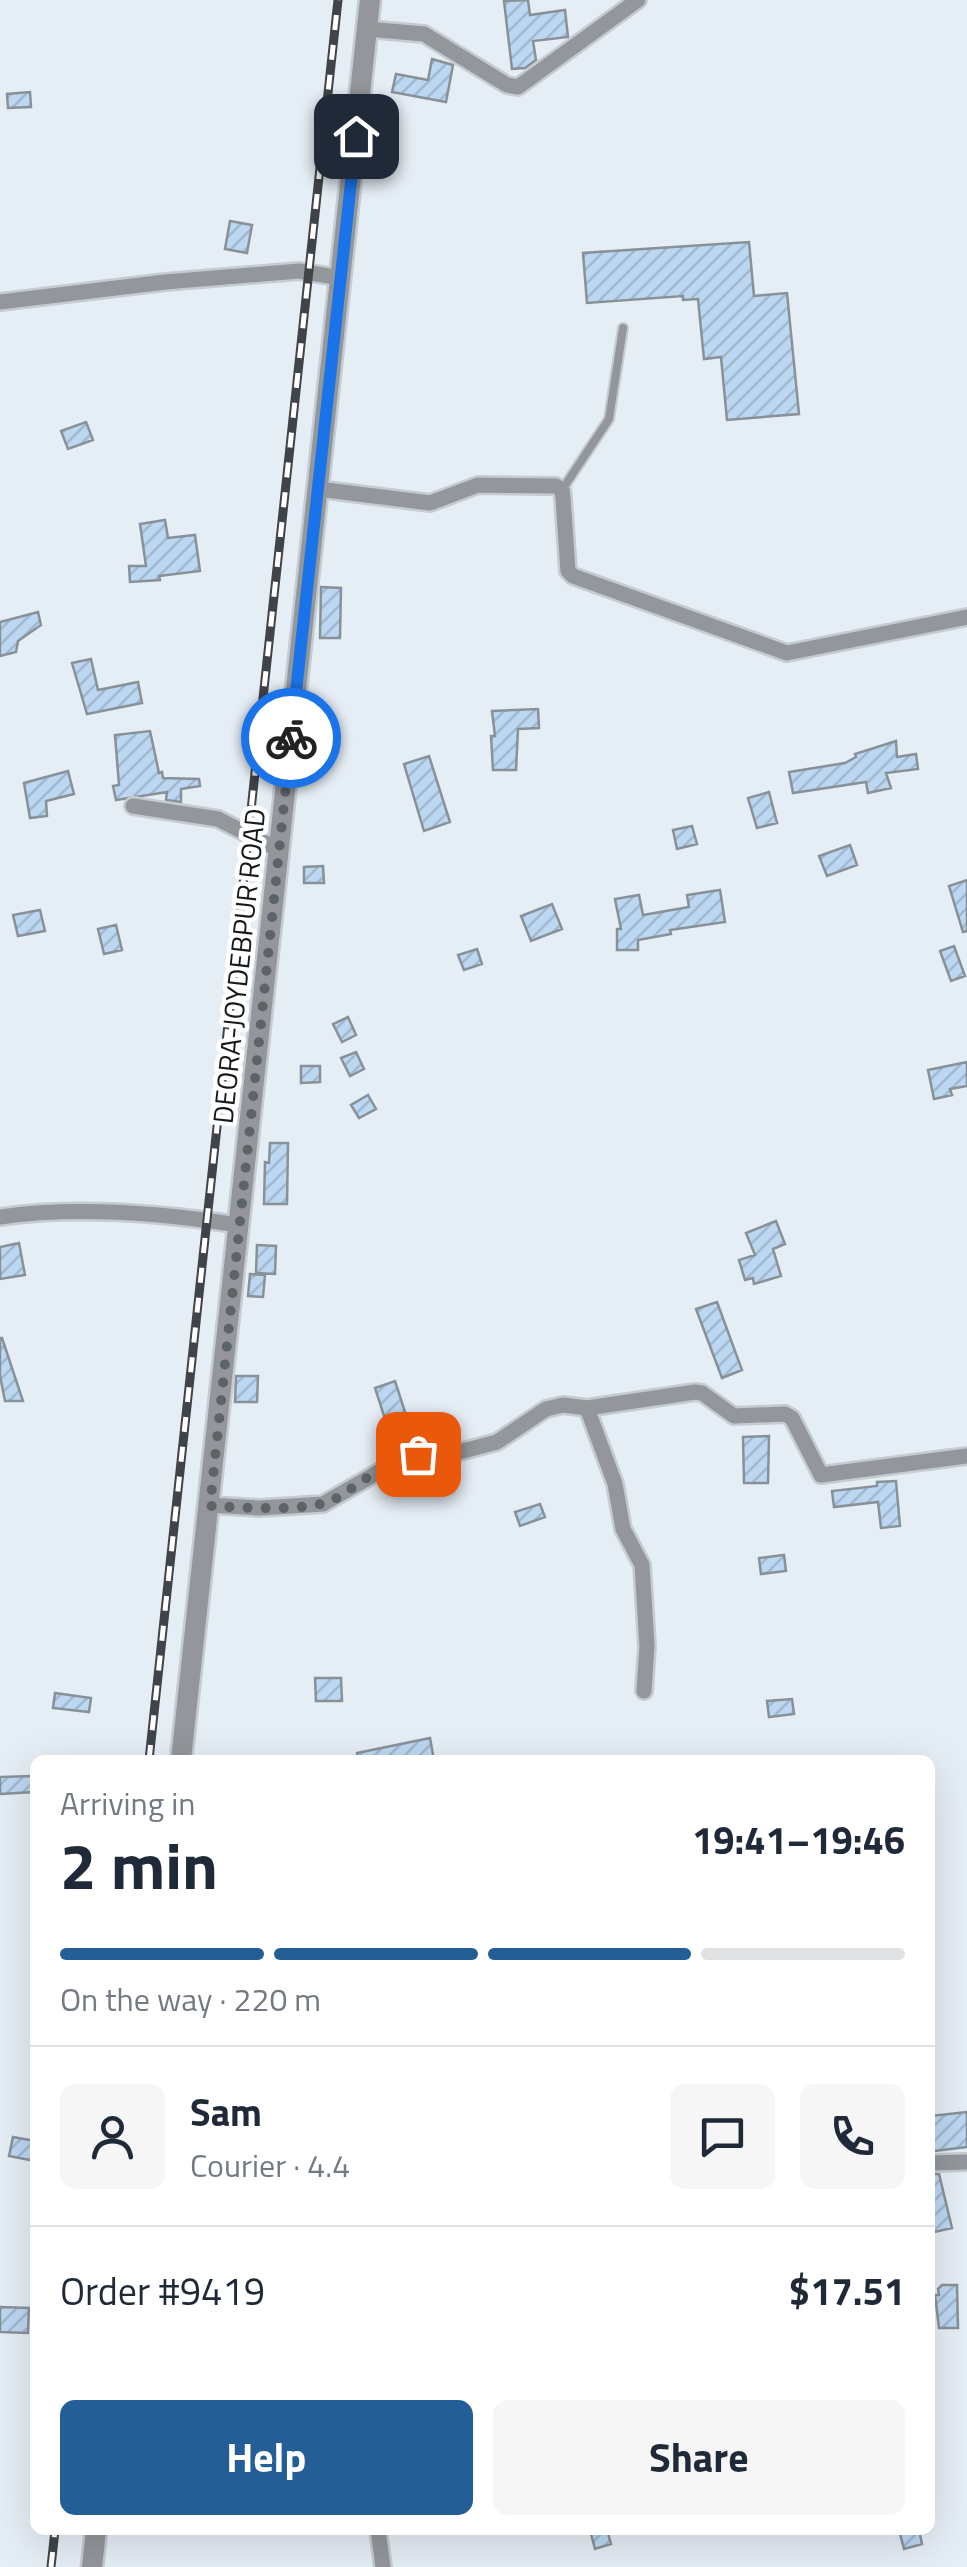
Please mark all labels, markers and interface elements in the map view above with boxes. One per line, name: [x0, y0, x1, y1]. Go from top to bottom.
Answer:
pin: [314, 94, 399, 179]
icon: home: [329, 109, 384, 164]
courier: [241, 688, 341, 788]
icon: bike: [264, 711, 319, 766]
street label: DEORA-JOYDEBPUR ROAD: [201, 806, 276, 1126]
pin: [376, 1412, 461, 1497]
icon: bag: [391, 1427, 446, 1482]
text: Arriving in: [60, 1779, 196, 1827]
text: 19:41–19:46: [692, 1811, 905, 1869]
text: 2 min: [60, 1815, 218, 1914]
text: On the way · 220 m: [60, 1975, 321, 2023]
text: Sam: [190, 2083, 262, 2141]
button: person: [60, 2084, 165, 2189]
button: chat: [670, 2084, 775, 2189]
button: phone: [800, 2084, 905, 2189]
text: Courier · 4.4: [190, 2141, 350, 2189]
text: Order #9419: [60, 2262, 265, 2320]
text: $17.51: [789, 2262, 905, 2320]
button: Help: [60, 2400, 473, 2515]
button: Share: [493, 2400, 905, 2515]

